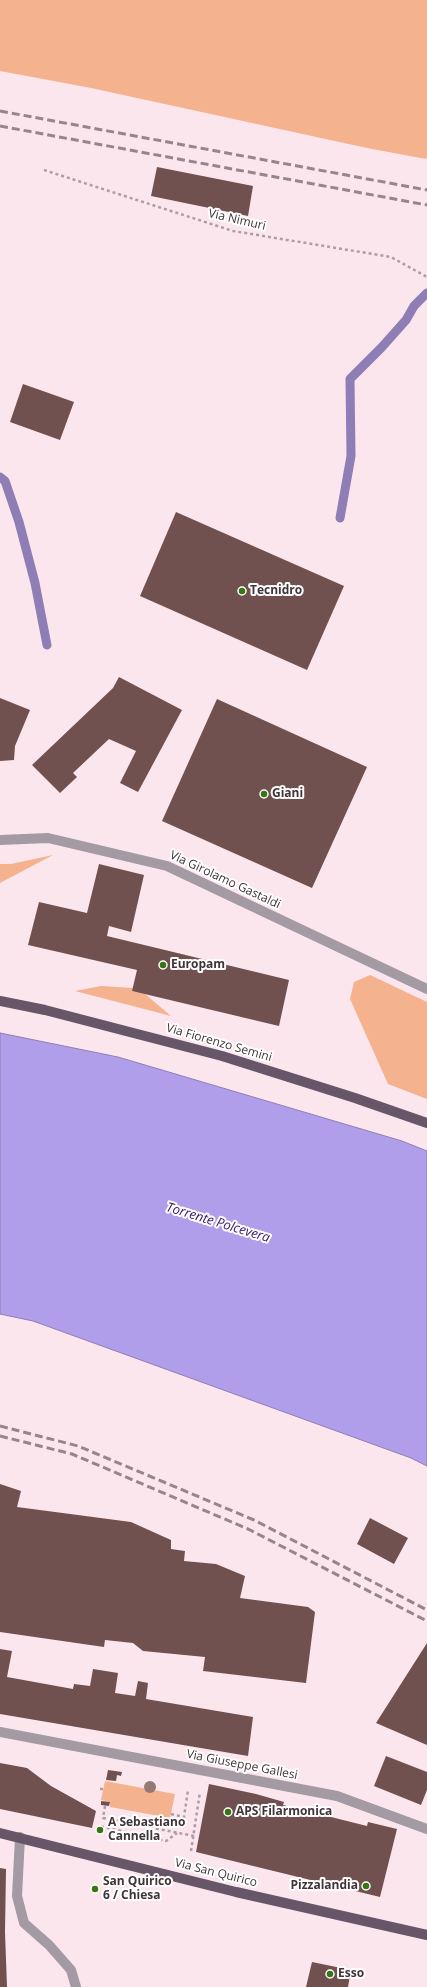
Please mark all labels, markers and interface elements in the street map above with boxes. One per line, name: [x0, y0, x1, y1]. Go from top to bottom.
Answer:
street label: Via Nimuri: [207, 206, 267, 234]
place label: Tecnidro: [250, 584, 302, 598]
marker: Tecnidro: [237, 586, 247, 596]
place label: Giani: [272, 787, 303, 801]
marker: Giani: [259, 789, 269, 799]
street label: Via Girolamo Gastaldi: [167, 848, 283, 912]
place label: Europam: [171, 958, 225, 972]
marker: Europam: [158, 960, 168, 970]
street label: Via Fiorenzo Semini: [165, 1021, 273, 1065]
water label: Torrente Polcevera: [164, 1200, 272, 1246]
street label: Via Giuseppe Gallesi: [185, 1747, 299, 1783]
place label: APS Filarmonica: [236, 1805, 332, 1819]
marker: APS Filarmonica: [223, 1807, 233, 1817]
place label: A Sebastiano Cannella: [108, 1816, 185, 1844]
marker: A Sebastiano Cannella: [95, 1825, 105, 1835]
street label: Via San Quirico: [173, 1856, 259, 1890]
place label: San Quirico 6 / Chiesa: [103, 1875, 172, 1903]
place label: Pizzalandia: [291, 1879, 358, 1893]
marker: Pizzalandia: [361, 1881, 371, 1891]
marker: San Quirico 6 / Chiesa: [90, 1884, 100, 1894]
place label: Esso: [338, 1967, 364, 1981]
marker: Esso: [325, 1969, 335, 1979]

